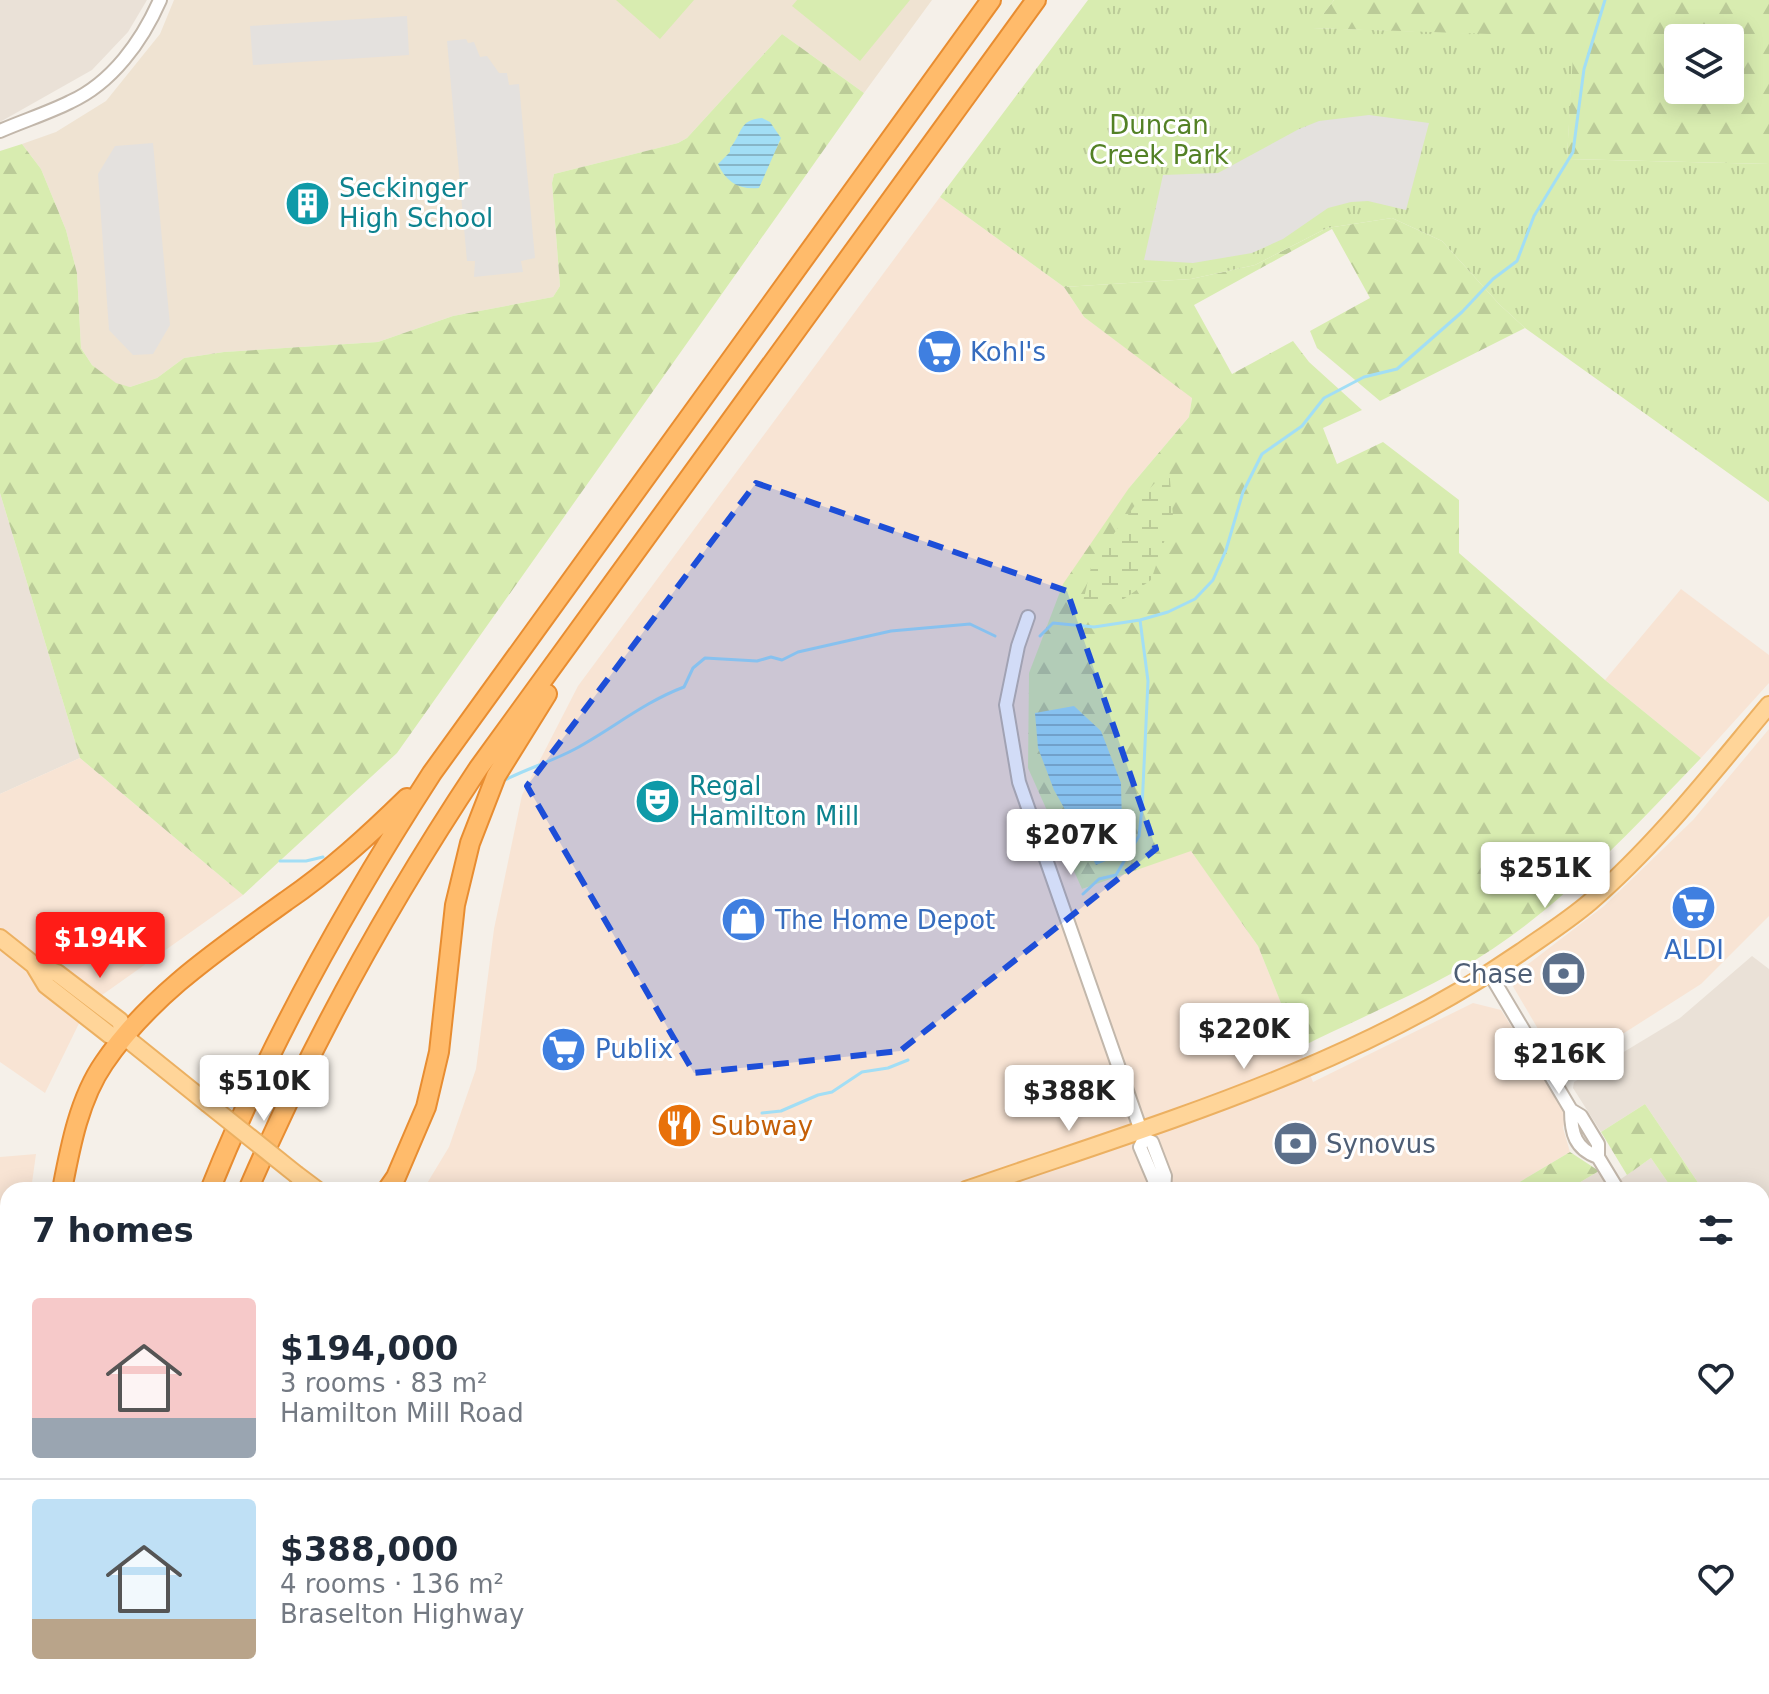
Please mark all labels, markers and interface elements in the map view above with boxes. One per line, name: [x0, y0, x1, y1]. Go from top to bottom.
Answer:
map controls: [1664, 24, 1744, 104]
button: layers: [1664, 24, 1744, 104]
park label: Duncan Creek Park: [1089, 110, 1229, 170]
place label: Seckinger High School: [339, 173, 493, 233]
building icon: Seckinger High School: [284, 179, 332, 227]
supermarket icon: Kohl's: [915, 328, 963, 376]
place label: Kohl's: [970, 337, 1046, 367]
place label: Regal Hamilton Mill: [689, 771, 859, 831]
theatre icon: Regal Hamilton Mill: [634, 777, 682, 825]
pin: $207K: [1015, 809, 1127, 877]
text: $207K: [1025, 820, 1117, 850]
pin: $251K: [1489, 842, 1601, 910]
text: $251K: [1499, 853, 1591, 883]
supermarket icon: ALDI: [1670, 883, 1718, 931]
shop icon: The Home Depot: [720, 896, 768, 944]
place label: The Home Depot: [774, 905, 995, 935]
pin: $194K: [44, 912, 156, 980]
text: $194K: [54, 923, 146, 953]
place label: ALDI: [1664, 935, 1724, 965]
bank icon: Chase: [1540, 950, 1588, 998]
place label: Chase: [1453, 959, 1533, 989]
pin: $220K: [1188, 1003, 1300, 1071]
text: $220K: [1198, 1014, 1290, 1044]
supermarket icon: Publix: [540, 1025, 588, 1073]
pin: $216K: [1503, 1028, 1615, 1096]
place label: Publix: [595, 1034, 673, 1064]
text: $216K: [1513, 1039, 1605, 1069]
pin: $510K: [208, 1055, 320, 1123]
pin: $388K: [1013, 1065, 1125, 1133]
text: $510K: [218, 1066, 310, 1096]
text: $388K: [1023, 1076, 1115, 1106]
restaurant icon: Subway: [656, 1102, 704, 1150]
place label: Subway: [711, 1111, 813, 1141]
bank icon: Synovus: [1271, 1120, 1319, 1168]
place label: Synovus: [1326, 1129, 1436, 1159]
icon: filters: [1694, 1208, 1738, 1252]
text: 7 homes: [32, 1210, 194, 1250]
text: $194,000: [280, 1328, 459, 1368]
icon: home: [96, 1330, 192, 1426]
icon: heart: [1694, 1356, 1738, 1400]
text: 3 rooms · 83 m²: [280, 1368, 488, 1398]
text: Hamilton Mill Road: [280, 1398, 524, 1428]
text: $388,000: [280, 1529, 459, 1569]
icon: home: [96, 1531, 192, 1627]
icon: heart: [1694, 1557, 1738, 1601]
text: 4 rooms · 136 m²: [280, 1569, 504, 1599]
text: Braselton Highway: [280, 1599, 524, 1629]

